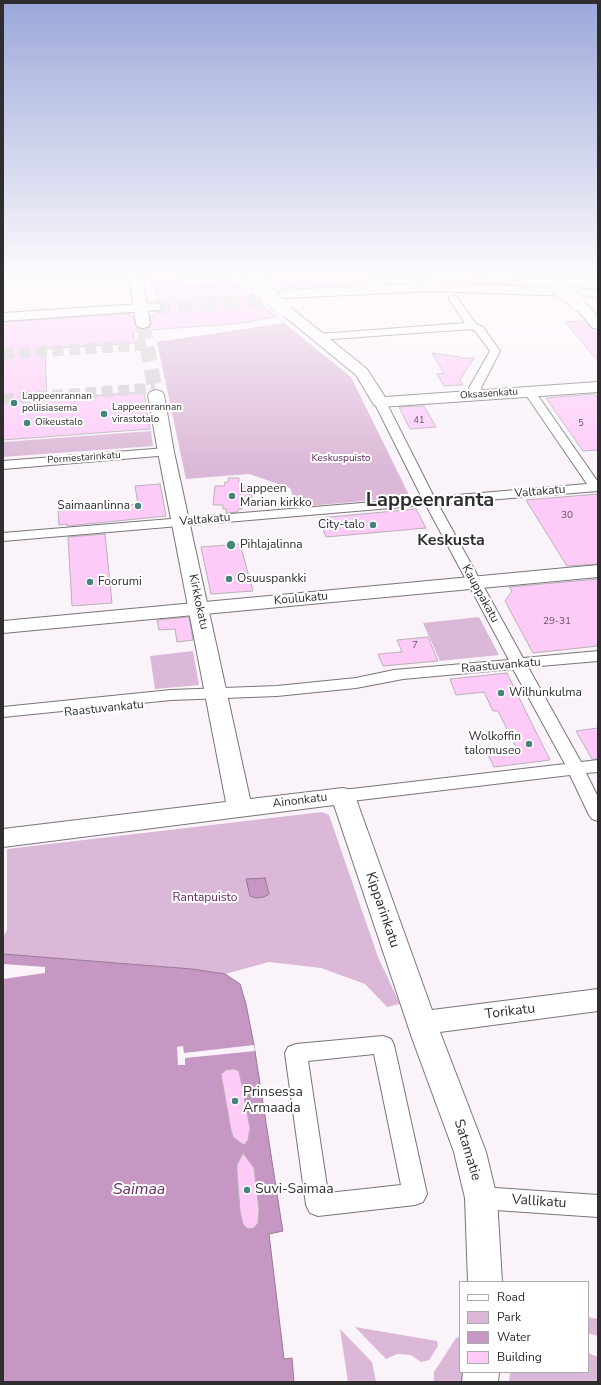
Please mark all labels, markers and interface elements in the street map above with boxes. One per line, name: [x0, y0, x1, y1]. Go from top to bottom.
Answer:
street label: Oksasenkatu: [460, 386, 518, 402]
place label: Lappeenrannan poliisiasema: [22, 391, 92, 414]
marker: Lappeenrannan poliisiasema: [9, 398, 19, 408]
place label: Lappeenrannan virastotalo: [112, 402, 182, 426]
marker: Lappeenrannan virastotalo: [99, 409, 109, 419]
house number: 41: [414, 416, 424, 426]
place label: Oikeustalo: [35, 417, 83, 429]
marker: Oikeustalo: [22, 418, 32, 428]
house number: 5: [578, 419, 584, 429]
street label: Pormestarinkatu: [47, 449, 121, 467]
park label: Keskuspuisto: [311, 453, 371, 465]
place label: Lappeen Marian kirkko: [240, 482, 312, 510]
street label: Valtakatu: [514, 483, 566, 501]
district label: Lappeenranta: [366, 489, 494, 513]
marker: Lappeen Marian kirkko: [227, 491, 237, 501]
place label: Saimaanlinna: [57, 499, 130, 513]
marker: Saimaanlinna: [133, 501, 143, 511]
house number: 30: [561, 510, 573, 522]
street label: Valtakatu: [179, 511, 231, 529]
place label: City-talo: [318, 518, 365, 532]
marker: City-talo: [368, 520, 378, 530]
district label: Keskusta: [417, 531, 485, 551]
place label: Pihlajalinna: [240, 538, 303, 552]
marker: Pihlajalinna: [225, 539, 237, 551]
street label: Kauppakatu: [458, 562, 502, 626]
place label: Osuuspankki: [237, 572, 306, 586]
street label: Kirkkokatu: [185, 573, 211, 631]
marker: Osuuspankki: [224, 574, 234, 584]
place label: Foorumi: [98, 575, 142, 589]
marker: Foorumi: [85, 577, 95, 587]
street label: Koulukatu: [273, 589, 329, 609]
house number: 29-31: [543, 616, 571, 628]
house number: 7: [412, 640, 418, 652]
street label: Raastuvankatu: [461, 655, 541, 677]
place label: Wilhunkulma: [509, 686, 582, 700]
marker: Wilhunkulma: [496, 688, 506, 698]
street label: Raastuvankatu: [64, 698, 144, 720]
place label: Wolkoffin talomuseo: [464, 730, 521, 758]
marker: Wolkoffin talomuseo: [524, 739, 534, 749]
street label: Ainonkatu: [272, 790, 328, 812]
street label: Kipparinkatu: [361, 870, 403, 950]
park label: Rantapuisto: [173, 891, 237, 905]
street label: Torikatu: [484, 1001, 536, 1023]
place label: Prinsessa Armaada: [243, 1085, 303, 1118]
marker: Prinsessa Armaada: [230, 1096, 240, 1106]
street label: Satamatie: [450, 1117, 484, 1183]
water label: Saimaa: [113, 1180, 165, 1200]
place label: Suvi-Saimaa: [255, 1182, 334, 1198]
marker: Suvi-Saimaa: [242, 1185, 252, 1195]
street label: Vallikatu: [511, 1192, 567, 1212]
legend: [459, 1281, 589, 1373]
text: Road: [497, 1289, 525, 1305]
text: Park: [497, 1309, 521, 1325]
text: Water: [497, 1329, 531, 1345]
text: Building: [497, 1349, 542, 1365]

